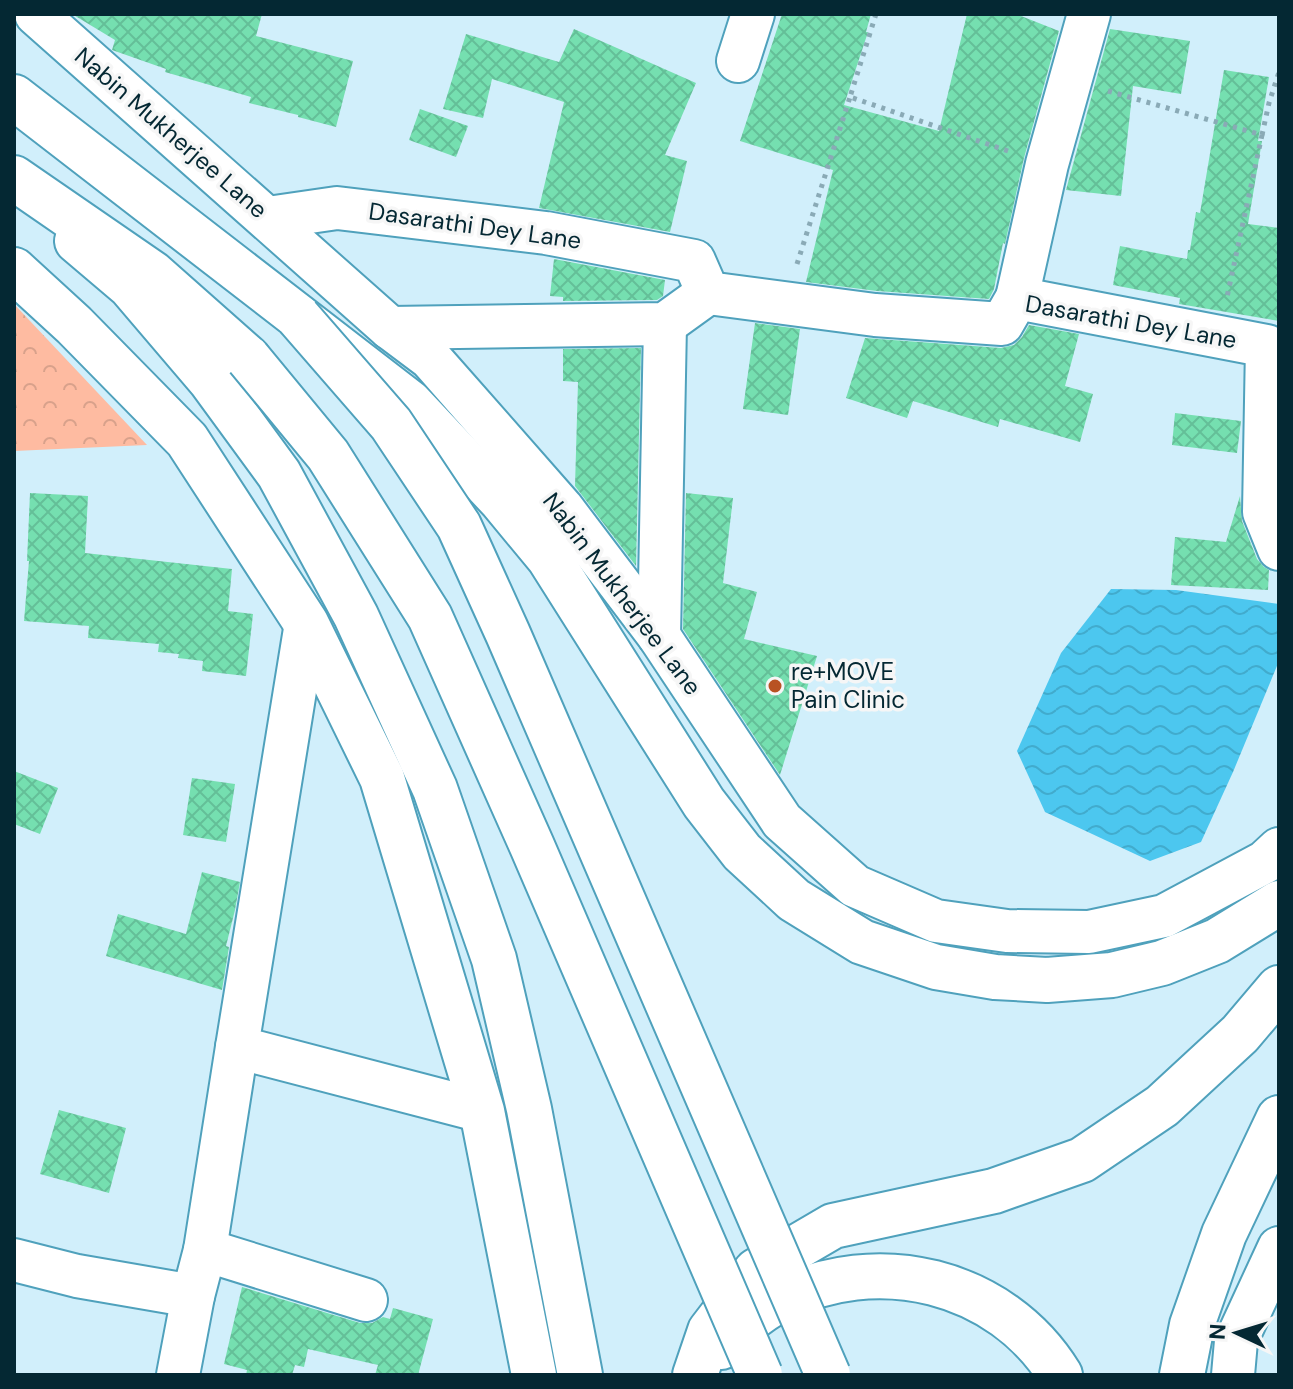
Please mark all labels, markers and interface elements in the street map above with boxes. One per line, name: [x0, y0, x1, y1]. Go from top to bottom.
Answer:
street label: Nabin Mukherjee Lane: [69, 40, 274, 225]
street label: Dasarathi Dey Lane: [367, 195, 583, 256]
street label: Dasarathi Dey Lane: [1023, 288, 1239, 355]
street label: Nabin Mukherjee Lane: [536, 486, 709, 701]
place label: re+MOVE Pain Clinic: [791, 656, 905, 715]
marker: re+MOVE Pain Clinic: [766, 677, 784, 695]
north arrow: [1197, 1293, 1277, 1373]
text: N: [1203, 1323, 1233, 1341]

